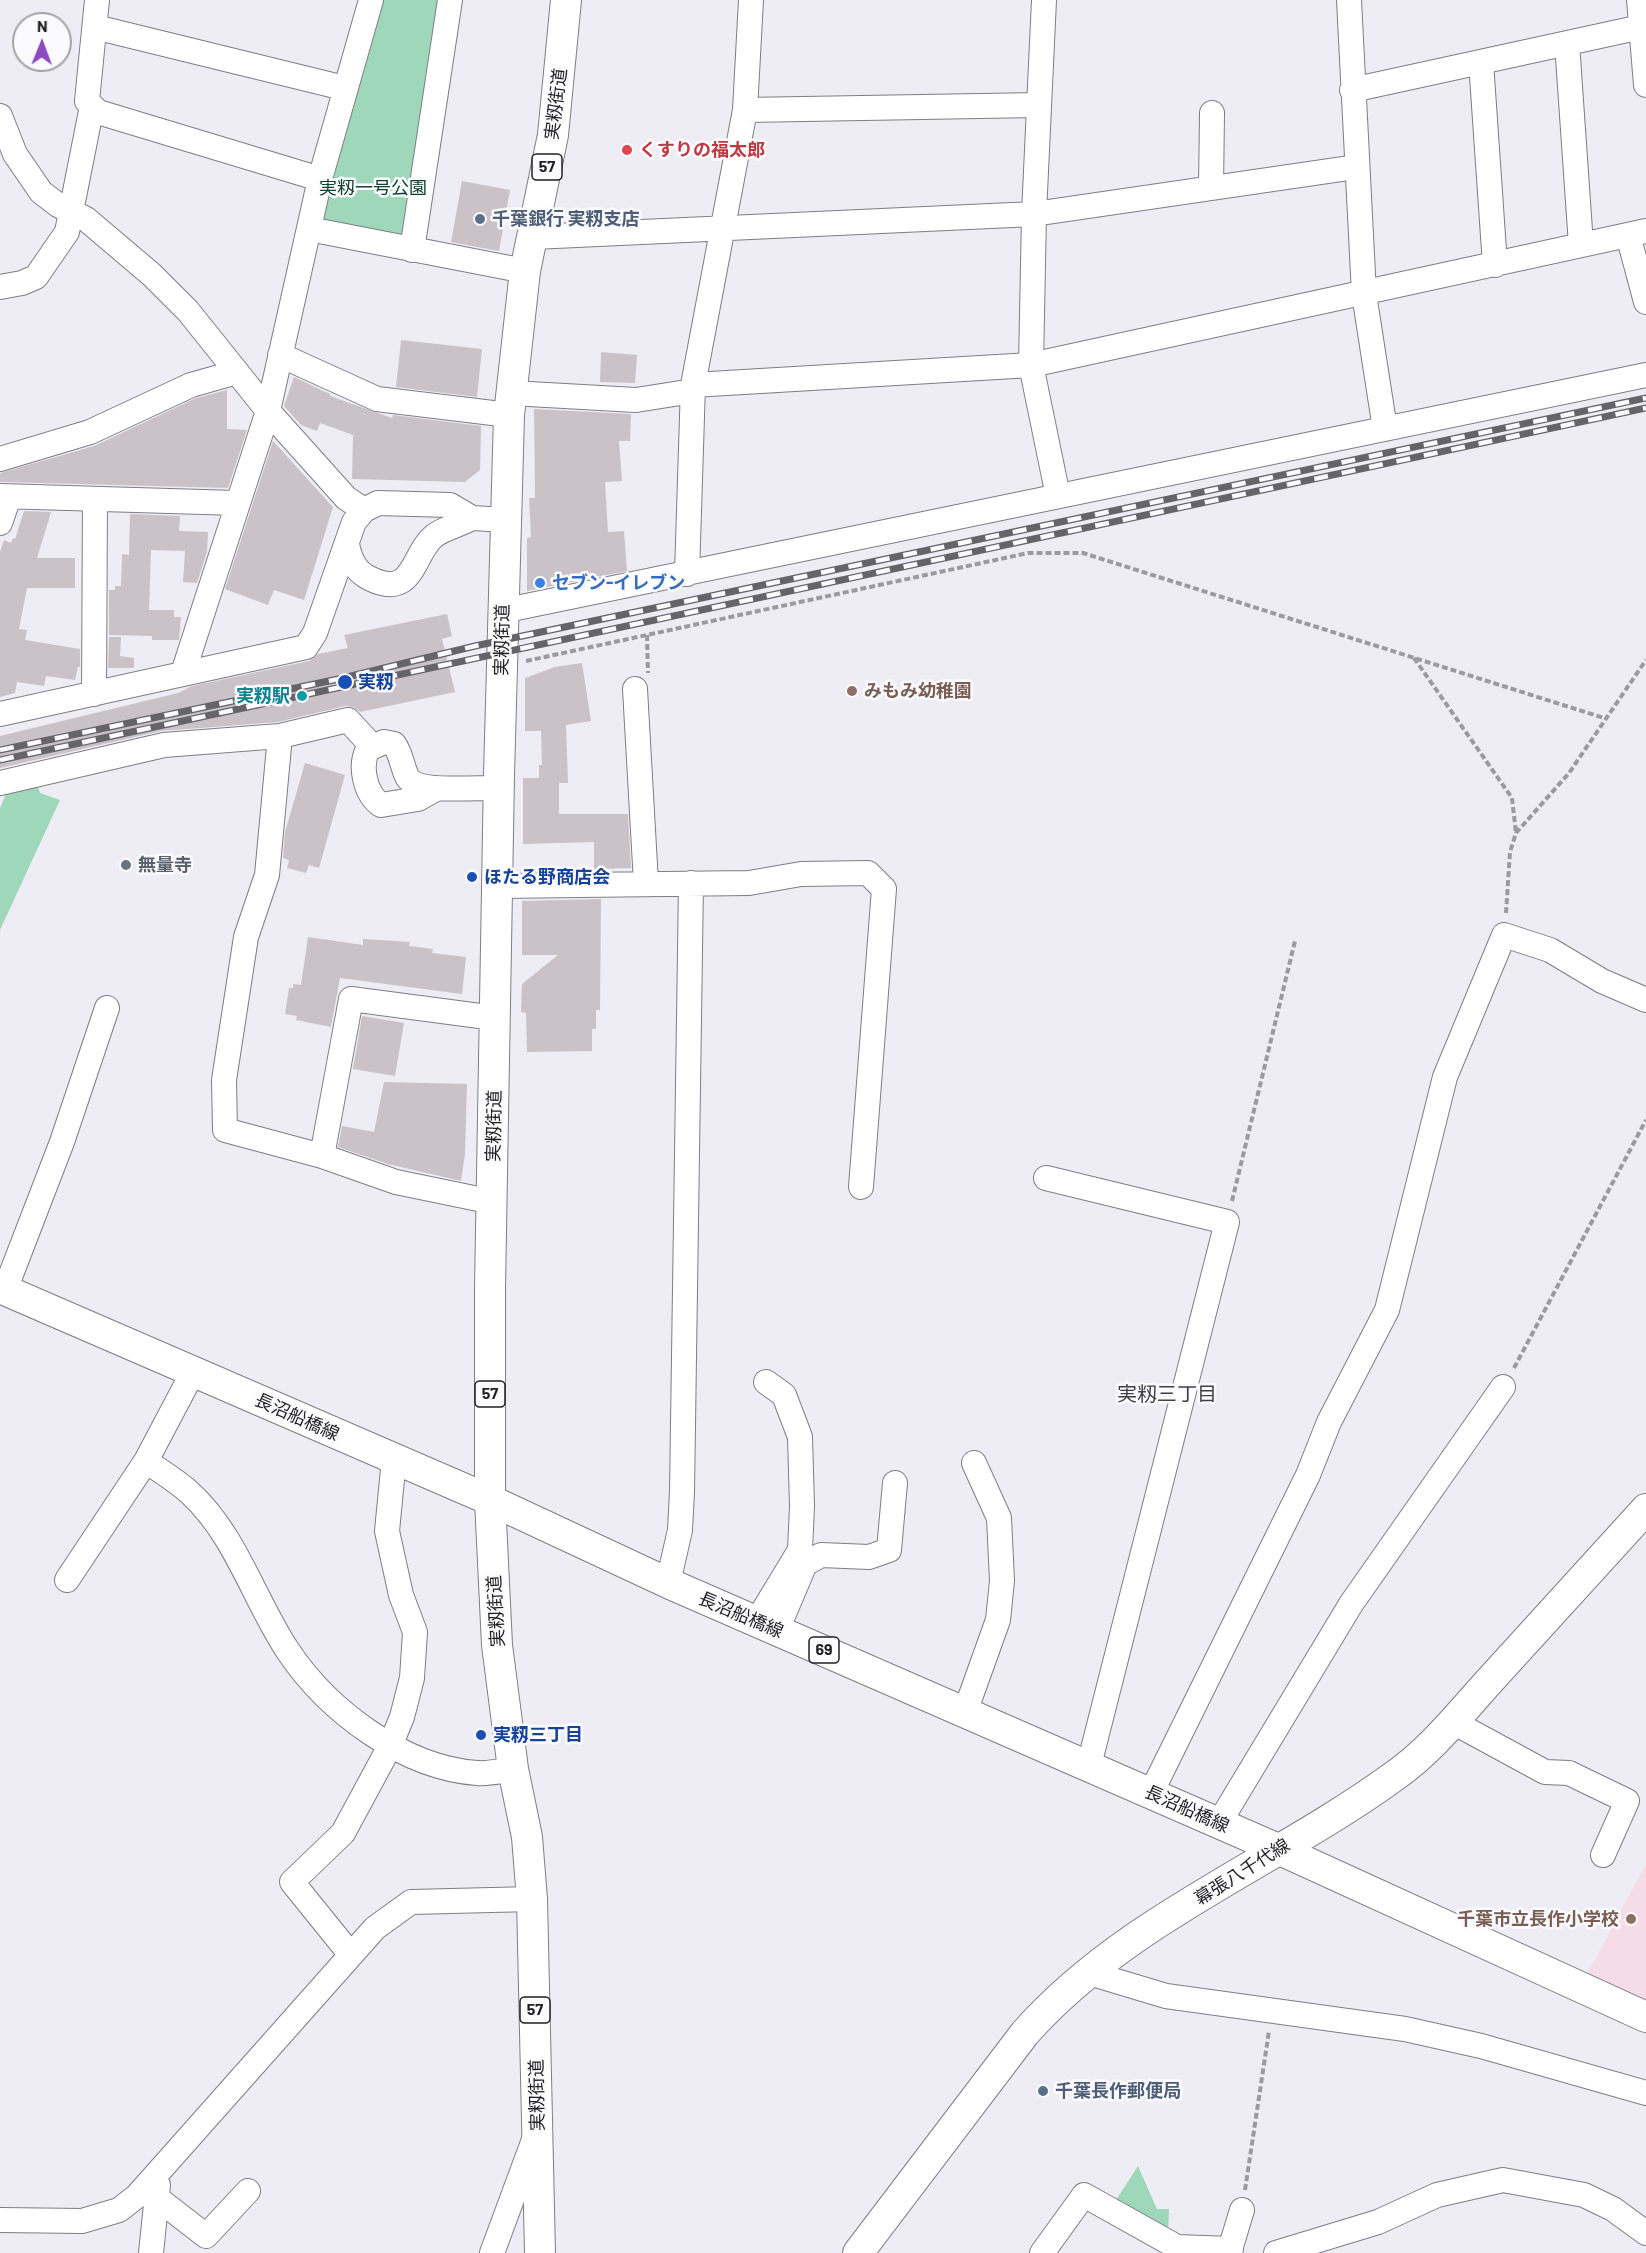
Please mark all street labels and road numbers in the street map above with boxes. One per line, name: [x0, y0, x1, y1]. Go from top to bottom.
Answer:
street label: 実籾街道: [541, 67, 571, 141]
road number: 57: [532, 154, 562, 180]
street label: 実籾街道: [491, 604, 513, 676]
street label: 実籾街道: [483, 1090, 505, 1162]
road number: 57: [475, 1381, 505, 1407]
street label: 長沼船橋線: [251, 1389, 343, 1445]
street label: 実籾街道: [483, 1574, 509, 1648]
street label: 長沼船橋線: [695, 1587, 787, 1643]
road number: 69: [809, 1637, 839, 1663]
street label: 長沼船橋線: [1141, 1781, 1233, 1837]
street label: 幕張八千代線: [1190, 1834, 1294, 1910]
road number: 57: [520, 1997, 550, 2023]
street label: 実籾街道: [526, 2059, 548, 2131]

